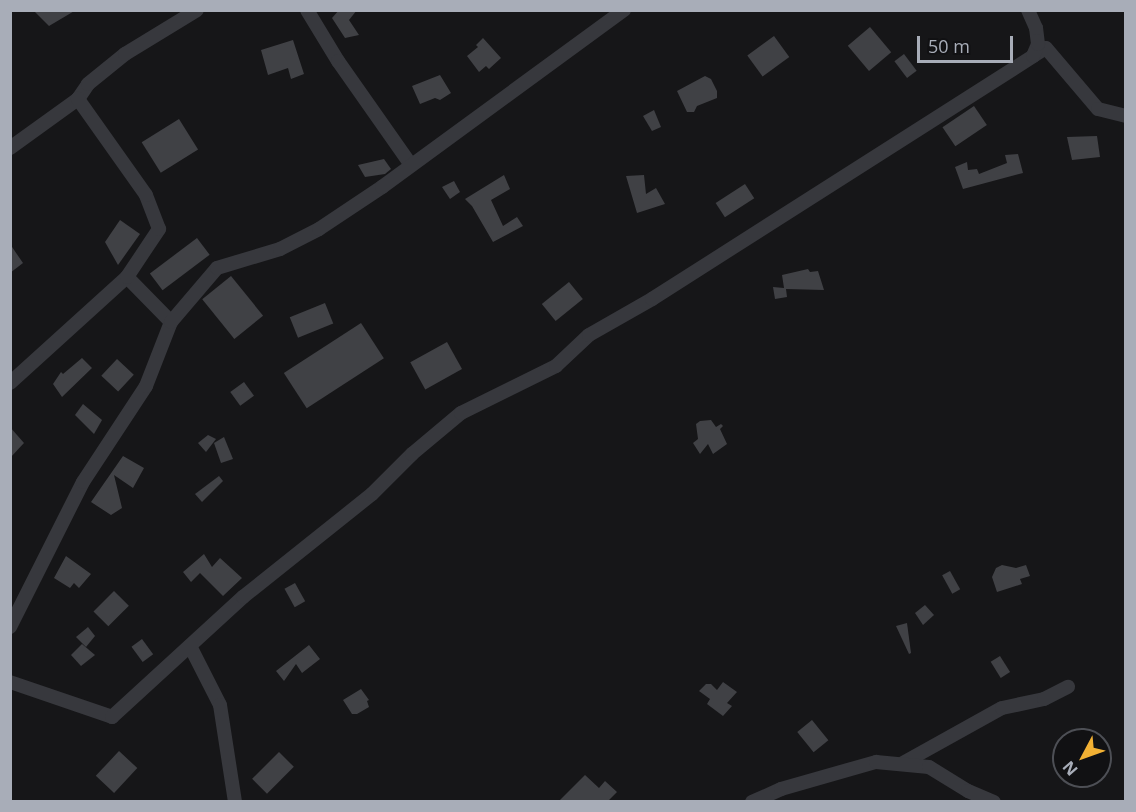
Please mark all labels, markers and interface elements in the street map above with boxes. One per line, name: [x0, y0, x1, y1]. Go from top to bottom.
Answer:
scale bar: [920, 24, 1016, 62]
text: 50 m: [928, 34, 970, 58]
north arrow: [1052, 728, 1112, 788]
text: N: [1057, 756, 1083, 781]

